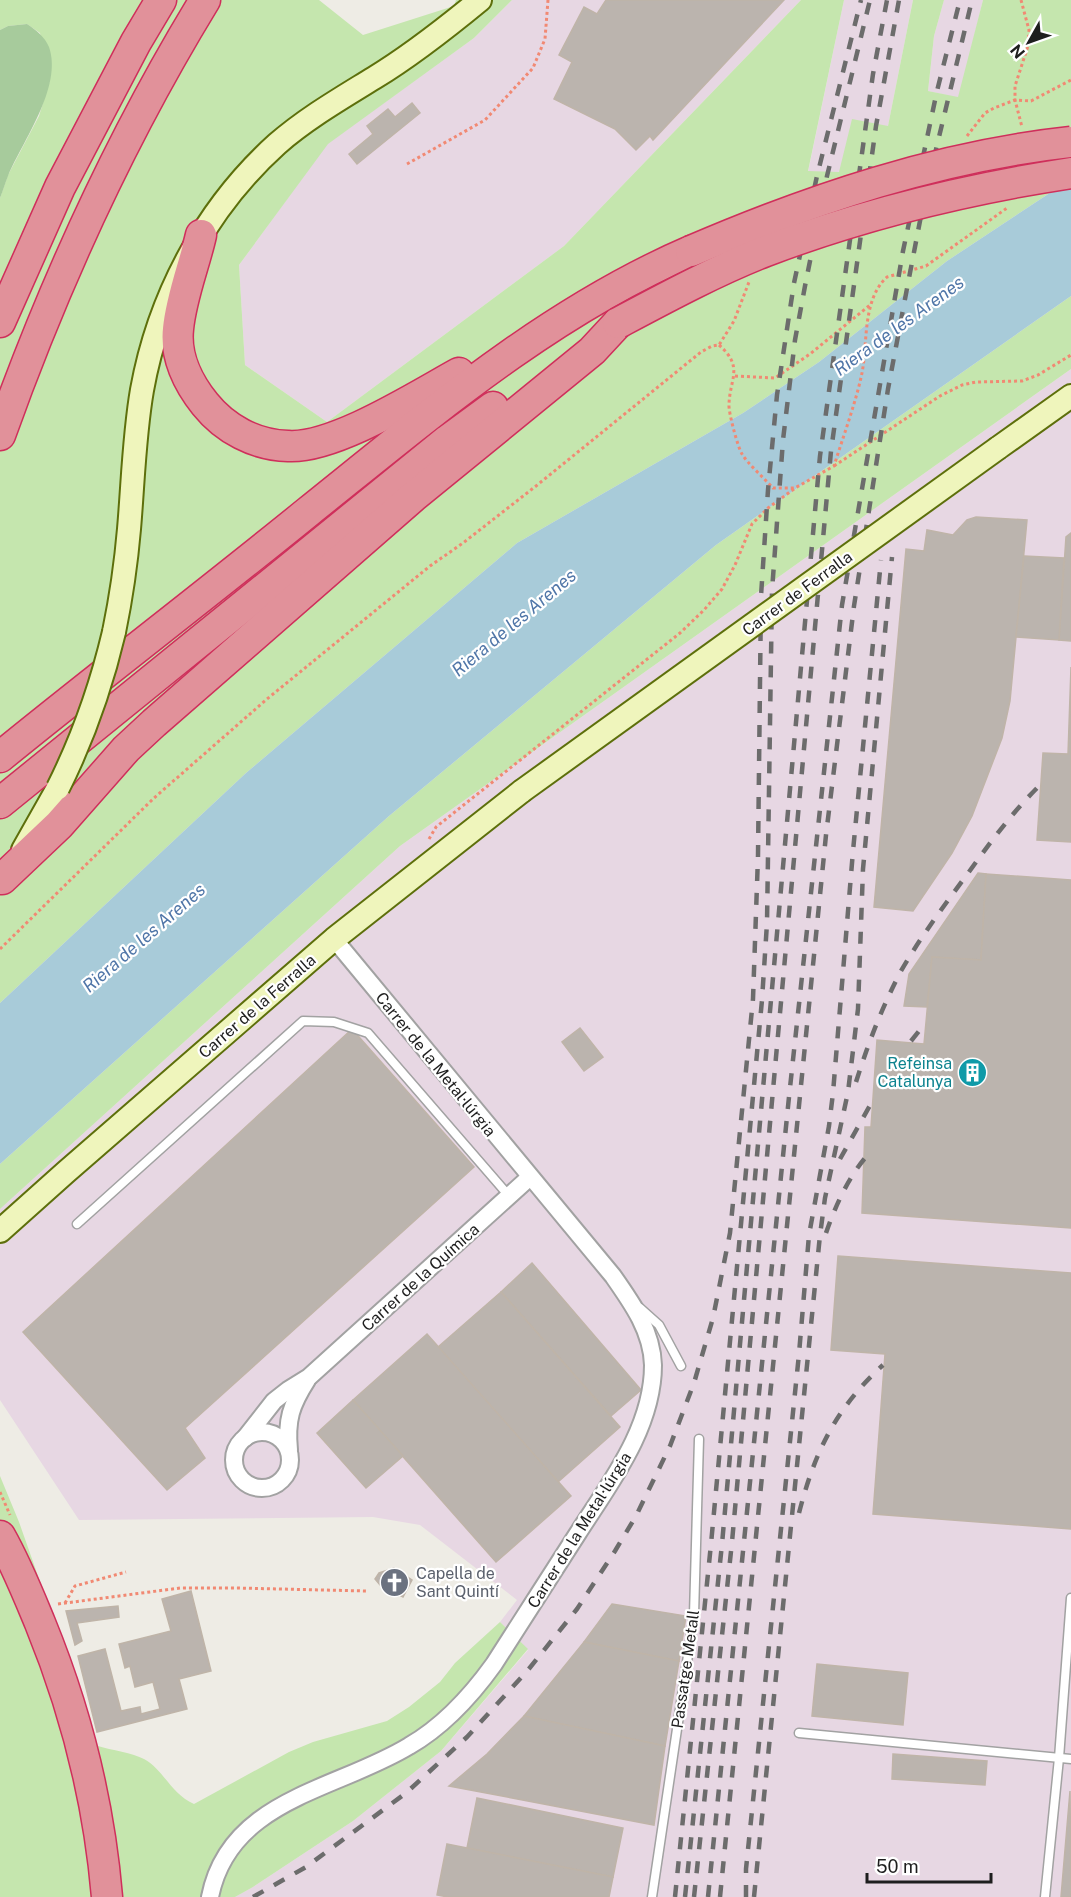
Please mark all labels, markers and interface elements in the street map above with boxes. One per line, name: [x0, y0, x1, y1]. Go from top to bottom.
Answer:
north arrow: [999, 12, 1059, 72]
text: N: [1007, 40, 1029, 62]
water label: Riera de les Arenes: [830, 271, 968, 380]
street label: Carrer de Ferralla: [739, 547, 856, 640]
water label: Riera de les Arenes: [447, 564, 580, 681]
water label: Riera de les Arenes: [78, 879, 209, 997]
street label: Carrer de la Ferralla: [195, 950, 320, 1062]
street label: Carrer de la Metal·lúrgia: [372, 988, 500, 1140]
place label: Refeinsa Catalunya: [877, 1054, 952, 1091]
building icon: Refeinsa Catalunya: [957, 1056, 989, 1088]
street label: Carrer de la Química: [358, 1220, 483, 1335]
street label: Carrer de la Metal·lúrgia: [524, 1449, 635, 1612]
place label: Capella de Sant Quintí: [416, 1564, 500, 1601]
church icon: Capella de Sant Quintí: [379, 1566, 411, 1598]
street label: Passatge Metall: [668, 1608, 703, 1730]
scale bar: [867, 1846, 992, 1884]
text: 50 m: [876, 1856, 919, 1877]

